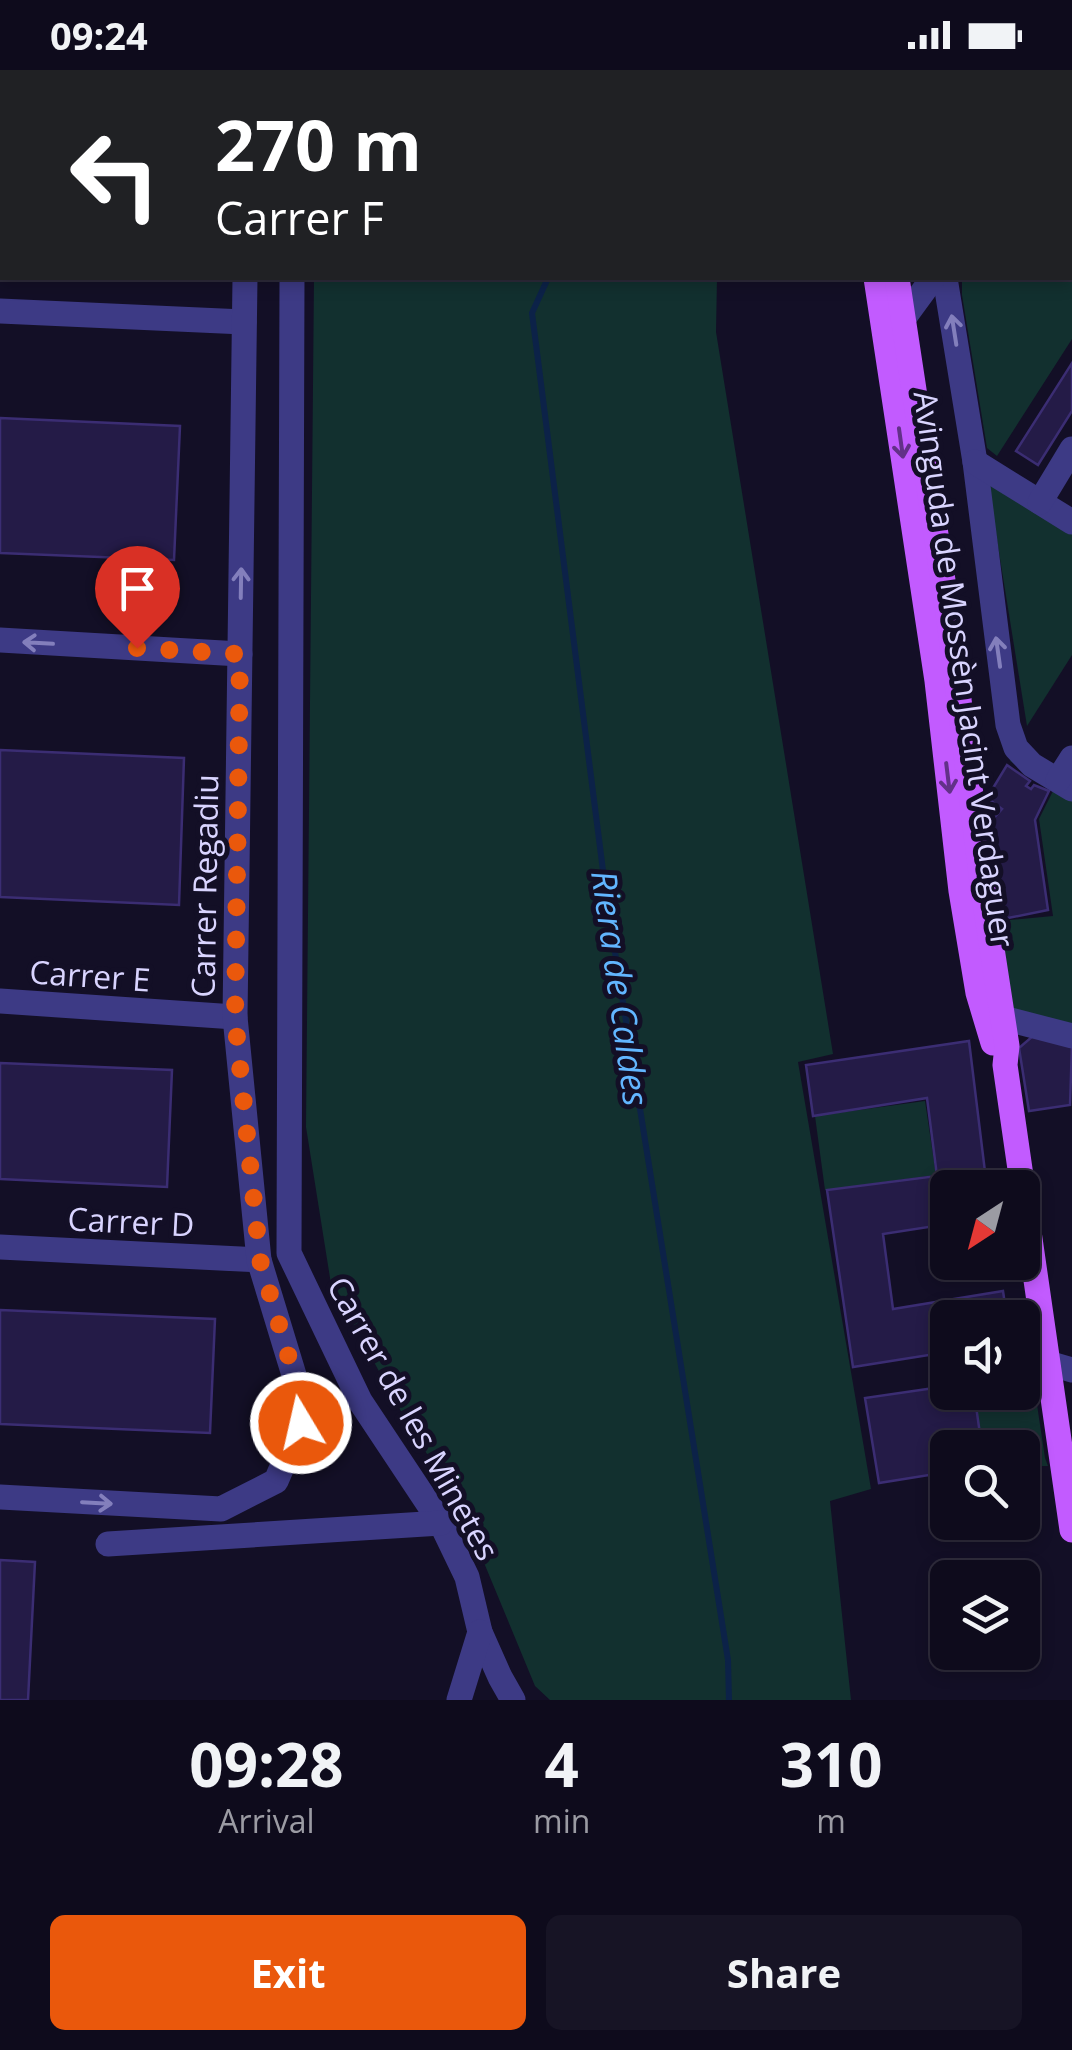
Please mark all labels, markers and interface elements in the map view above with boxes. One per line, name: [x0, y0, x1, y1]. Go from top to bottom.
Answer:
text: 09:24: [50, 9, 148, 61]
text: 270 m: [215, 96, 422, 192]
icon: left: [50, 110, 180, 240]
text: Carrer F: [215, 187, 384, 248]
one-way arrow: [944, 315, 963, 347]
street label: Avinguda de Mossèn Jacint Verdaguer: [905, 388, 1025, 950]
one-way arrow: [892, 427, 910, 459]
pin: [95, 546, 180, 649]
icon: arrive: [110, 561, 165, 616]
one-way arrow: [232, 567, 250, 600]
one-way arrow: [22, 633, 54, 652]
one-way arrow: [989, 637, 1007, 669]
one-way arrow: [939, 761, 958, 793]
street label: Carrer Regadiu: [181, 774, 227, 998]
water label: Riera de Caldes: [581, 867, 661, 1109]
street label: Carrer E: [28, 949, 152, 1001]
north arrow: [930, 1170, 1040, 1280]
map controls: [930, 1170, 1040, 1670]
street label: Carrer D: [67, 1196, 195, 1246]
street label: Carrer de les Minetes: [318, 1269, 510, 1567]
button: sound: [930, 1300, 1040, 1410]
position arrow: [249, 1371, 353, 1475]
button: search: [930, 1430, 1040, 1540]
one-way arrow: [81, 1494, 113, 1513]
button: layers: [930, 1560, 1040, 1670]
text: 09:28: [189, 1723, 344, 1805]
text: 4: [545, 1723, 579, 1805]
text: 310: [780, 1723, 883, 1805]
text: Arrival: [218, 1799, 315, 1842]
text: min: [533, 1799, 590, 1842]
text: m: [816, 1799, 846, 1842]
button: Exit: [50, 1915, 526, 2030]
button: Share: [546, 1915, 1022, 2030]

